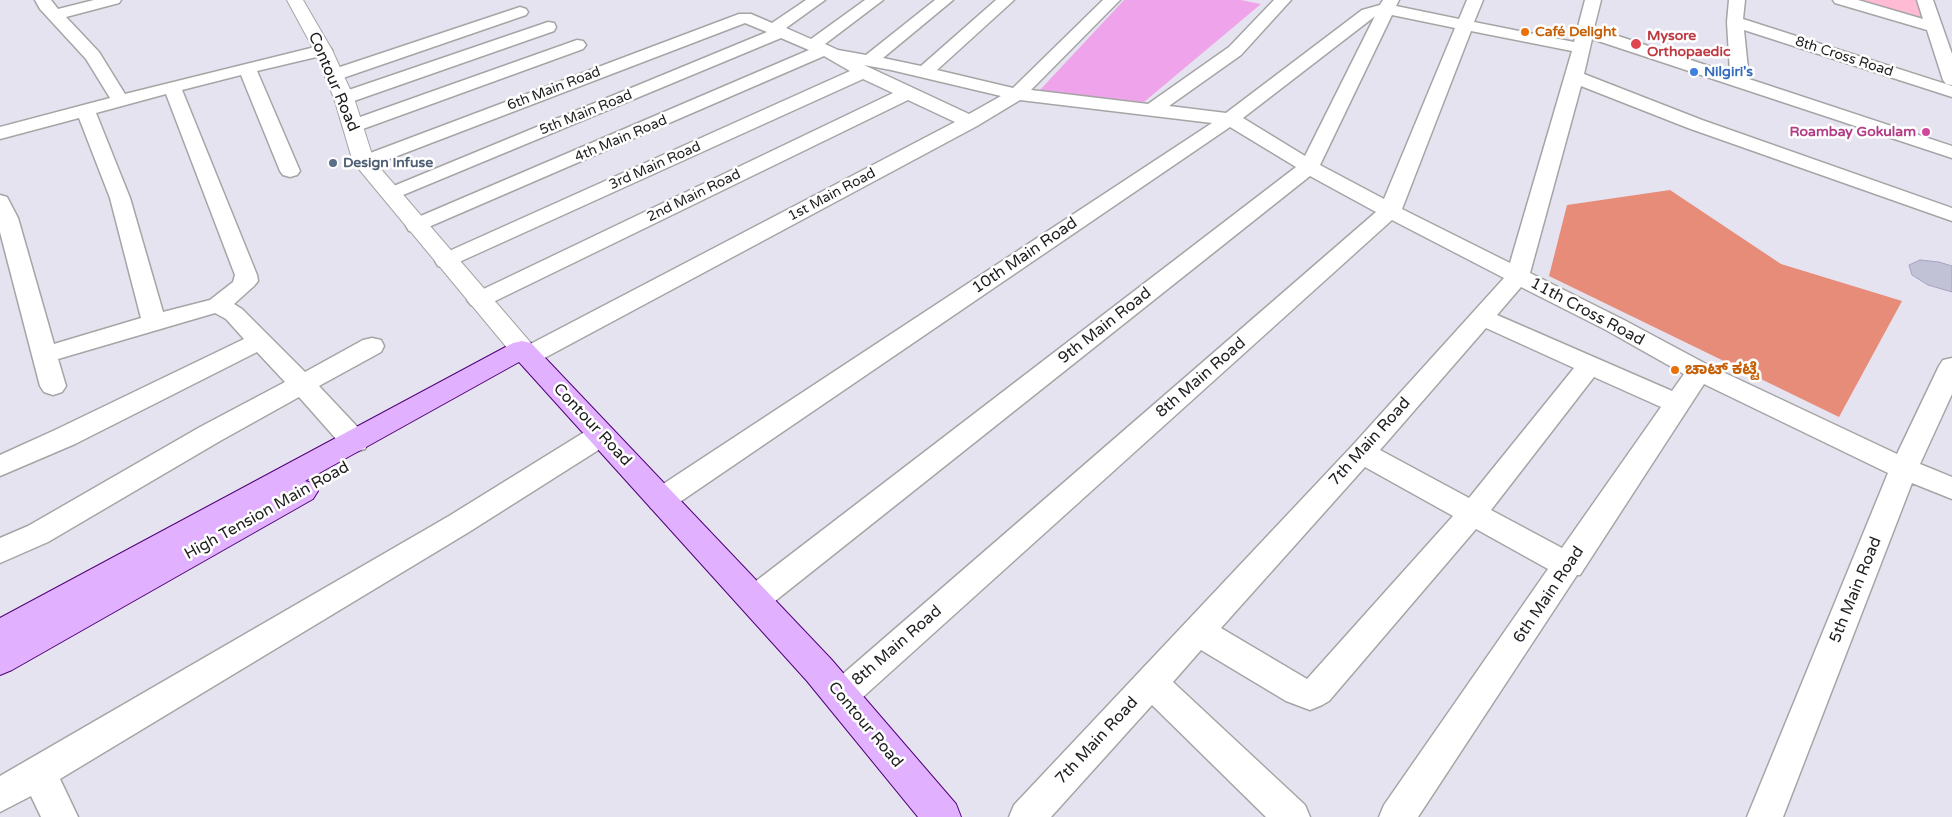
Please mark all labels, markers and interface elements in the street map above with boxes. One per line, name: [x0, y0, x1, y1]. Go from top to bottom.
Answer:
place label: Café Delight: [1535, 24, 1617, 40]
marker: Café Delight: [1519, 26, 1531, 38]
place label: Mysore Orthopaedic: [1647, 28, 1730, 60]
street label: Contour Road: [303, 29, 363, 135]
street label: 8th Cross Road: [1793, 33, 1895, 81]
marker: Mysore Orthopaedic: [1629, 37, 1643, 51]
street label: 6th Main Road: [505, 64, 603, 114]
place label: Nilgiri's: [1704, 64, 1753, 80]
marker: Nilgiri's: [1688, 66, 1700, 78]
street label: 5th Main Road: [537, 87, 635, 139]
street label: 4th Main Road: [572, 112, 670, 166]
place label: Roambay Gokulam: [1790, 124, 1916, 140]
marker: Roambay Gokulam: [1920, 126, 1932, 138]
street label: 3rd Main Road: [607, 138, 703, 194]
place label: Design Infuse: [343, 155, 433, 171]
marker: Design Infuse: [327, 157, 339, 169]
street label: 1st Main Road: [785, 165, 879, 225]
street label: 2nd Main Road: [644, 166, 744, 226]
street label: 10th Main Road: [969, 214, 1081, 298]
street label: 11th Cross Road: [1527, 274, 1647, 350]
street label: 9th Main Road: [1055, 284, 1155, 368]
street label: 8th Main Road: [1152, 334, 1250, 422]
place label: ಚಾಟ್ ಕಟ್ಟೆ: [1685, 360, 1759, 380]
marker: ಚಾಟ್ ಕಟ್ಟೆ: [1669, 364, 1681, 376]
street label: Contour Road: [549, 380, 635, 470]
street label: 7th Main Road: [1325, 394, 1415, 490]
street label: High Tension Main Road: [181, 458, 353, 564]
street label: 5th Main Road: [1826, 534, 1886, 646]
street label: 6th Main Road: [1510, 543, 1588, 647]
street label: 8th Main Road: [848, 602, 946, 690]
street label: Contour Road: [824, 678, 906, 772]
street label: 7th Main Road: [1052, 693, 1142, 789]

